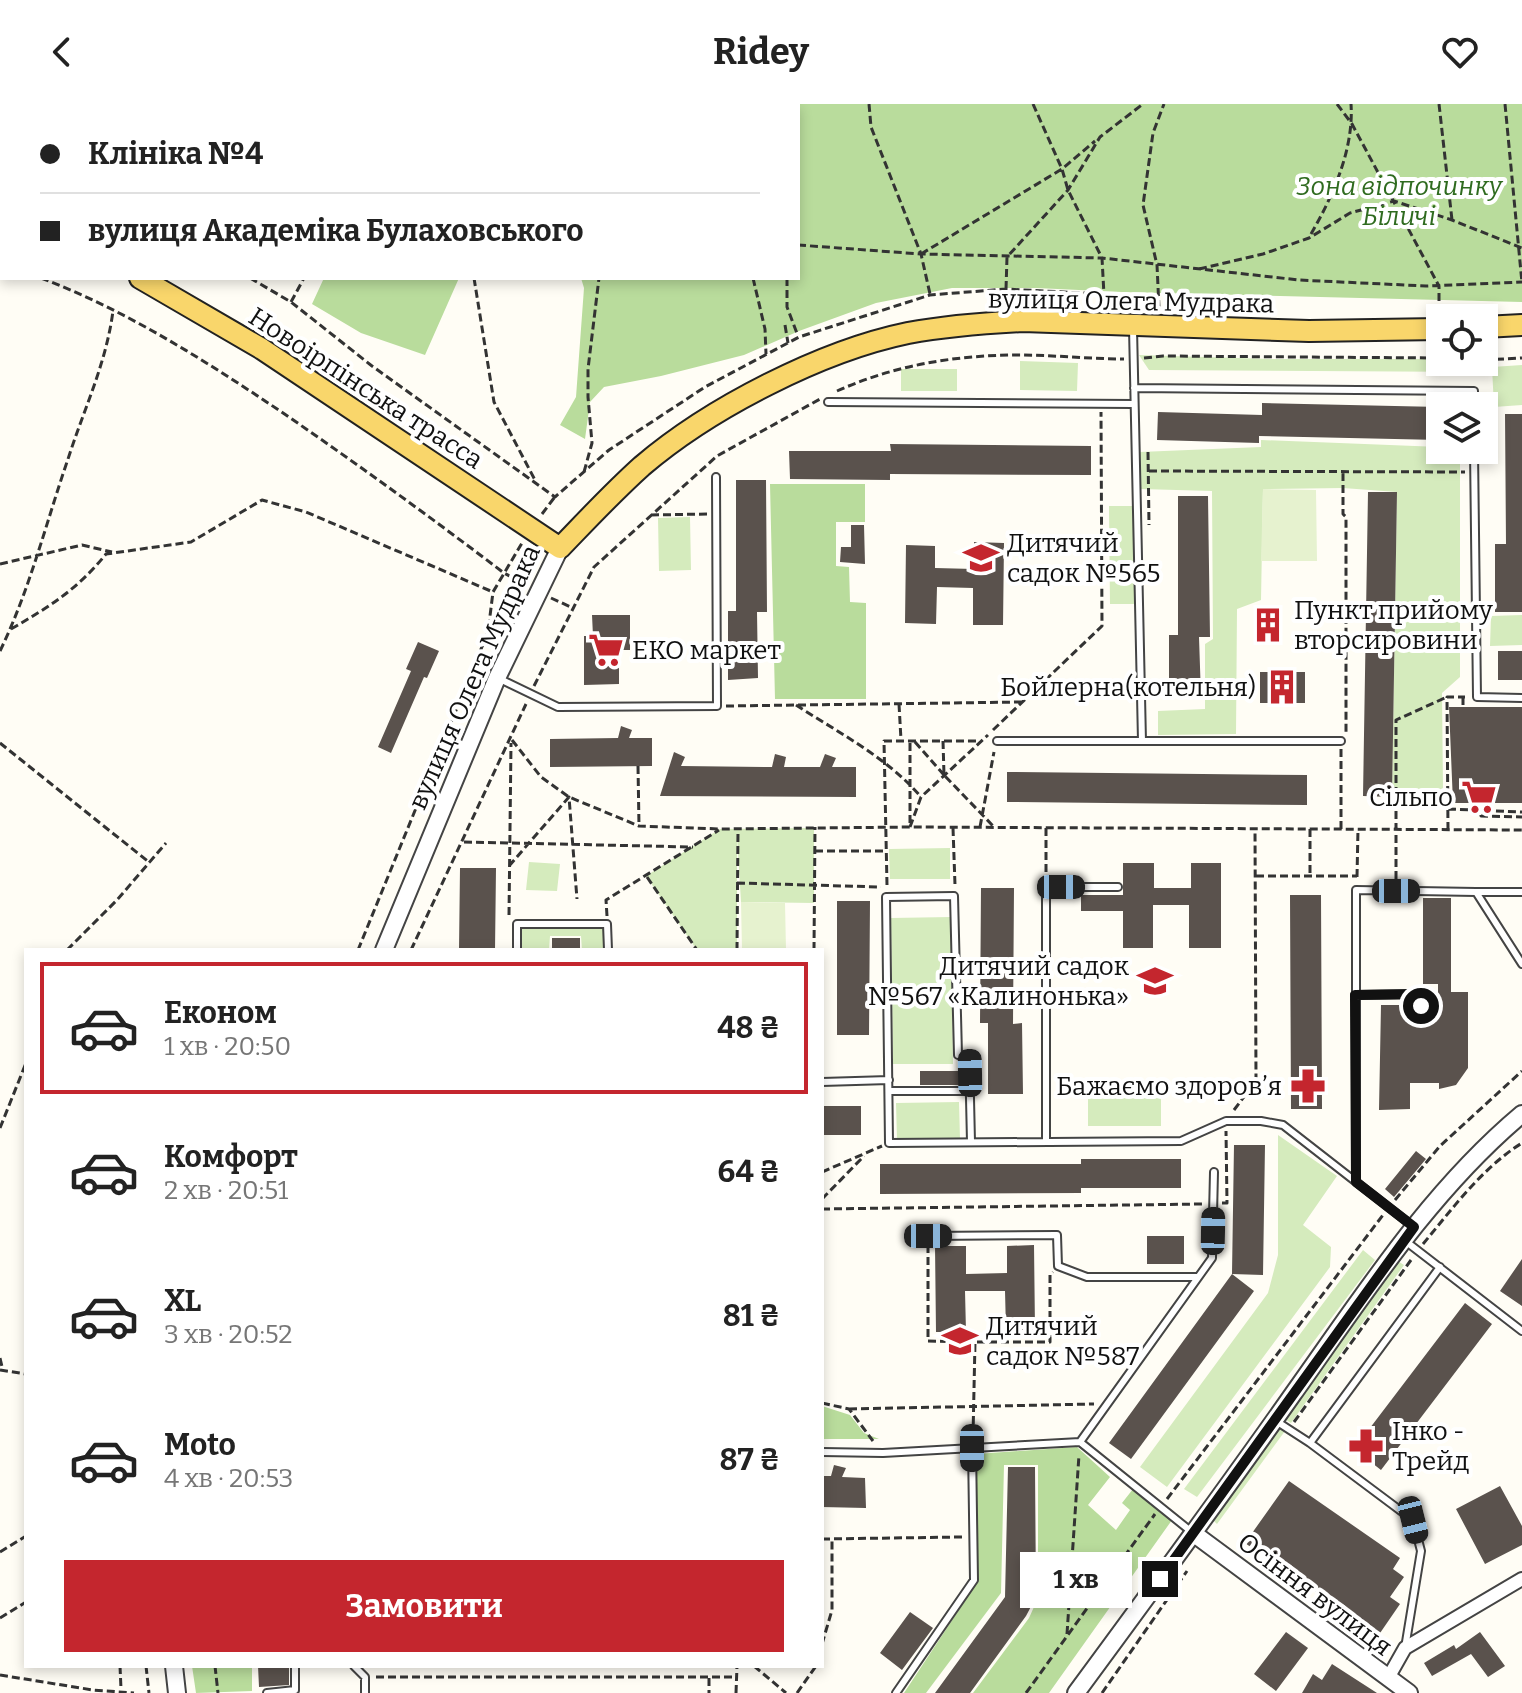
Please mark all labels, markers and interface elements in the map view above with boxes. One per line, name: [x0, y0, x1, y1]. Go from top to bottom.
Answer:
icon: back: [40, 30, 84, 74]
text: Ridey: [713, 30, 809, 74]
icon: heart: [1438, 30, 1482, 74]
text: Клініка №4: [88, 136, 263, 172]
park label: Зона відпочинку Біличі: [1296, 171, 1504, 232]
text: вулиця Академіка Булаховського: [88, 213, 584, 249]
street label: вулиця Олега Мудрака: [988, 284, 1274, 319]
street label: Новоірпінська трасса: [243, 301, 488, 476]
map controls: [1426, 304, 1498, 464]
button: locate: [1426, 304, 1498, 376]
button: layers: [1426, 392, 1498, 464]
place label: Дитячий садок №565: [1007, 528, 1160, 589]
school or university icon: Дитячий садок №565: [962, 539, 1000, 577]
street label: вулиця Олега Мудрака: [402, 540, 547, 814]
place label: Пункт прийому вторсировини: [1294, 595, 1493, 656]
building icon: Пункт прийому вторсировини: [1249, 606, 1287, 644]
supermarket icon: ЕКО маркет: [587, 631, 625, 669]
place label: ЕКО маркет: [632, 635, 781, 666]
building icon: Бойлерна(котельня): [1263, 668, 1301, 706]
place label: Бойлерна(котельня): [1000, 672, 1256, 703]
supermarket icon: Сільпо: [1460, 778, 1498, 816]
place label: Сільпо: [1369, 782, 1453, 813]
car: [1037, 875, 1085, 899]
car: [1372, 879, 1420, 903]
place label: Дитячий садок №567 «Калинонька»: [868, 951, 1130, 1012]
school or university icon: Дитячий садок №567 «Калинонька»: [1136, 962, 1174, 1000]
route start: [1403, 988, 1439, 1024]
icon: car: [68, 992, 140, 1064]
text: Економ: [164, 995, 277, 1031]
text: 48 ₴: [717, 1010, 780, 1046]
text: 1 хв · 20:50: [164, 1031, 291, 1062]
car: [958, 1049, 982, 1097]
pharmacy icon: Бажаємо здоровʼя: [1289, 1067, 1327, 1105]
place label: Бажаємо здоровʼя: [1056, 1071, 1282, 1102]
icon: car: [68, 1136, 140, 1208]
text: Комфорт: [164, 1139, 298, 1175]
text: 64 ₴: [717, 1154, 780, 1190]
text: 2 хв · 20:51: [164, 1175, 288, 1206]
car: [1201, 1207, 1225, 1255]
car: [904, 1224, 952, 1248]
icon: car: [68, 1280, 140, 1352]
text: XL: [164, 1283, 201, 1319]
text: 81 ₴: [723, 1298, 780, 1334]
place label: Дитячий садок №587: [986, 1311, 1139, 1372]
text: 3 хв · 20:52: [164, 1319, 292, 1350]
school or university icon: Дитячий садок №587: [941, 1322, 979, 1360]
place label: Інко - Трейд: [1392, 1416, 1470, 1477]
icon: car: [68, 1424, 140, 1496]
car: [960, 1424, 984, 1472]
text: Moto: [164, 1427, 236, 1463]
pharmacy icon: Інко - Трейд: [1347, 1427, 1385, 1465]
text: 87 ₴: [719, 1442, 780, 1478]
text: 4 хв · 20:53: [164, 1463, 293, 1494]
car: [1396, 1494, 1430, 1546]
street label: Осіння вулиця: [1231, 1526, 1398, 1662]
callout: 1 хв: [1020, 1551, 1132, 1607]
button: Замовити: [64, 1560, 784, 1652]
route end: [1142, 1561, 1178, 1597]
text: 1 хв: [1053, 1564, 1099, 1595]

